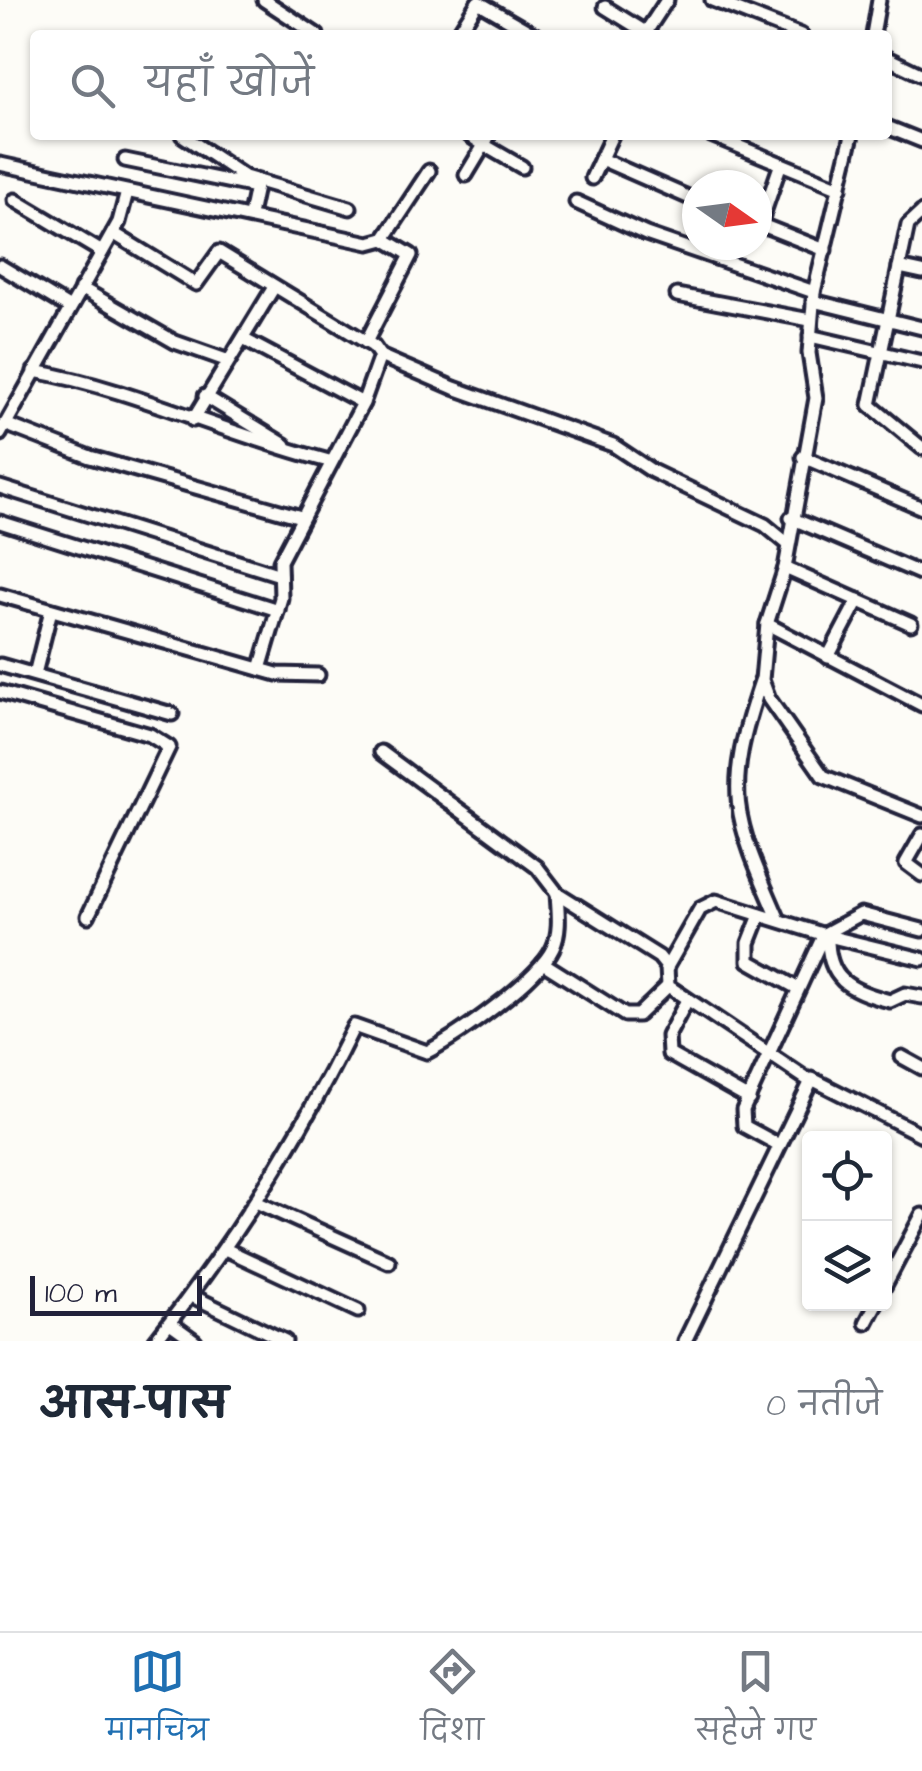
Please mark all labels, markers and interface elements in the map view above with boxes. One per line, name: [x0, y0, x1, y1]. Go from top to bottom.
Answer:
search box: [30, 30, 892, 140]
icon: search: [65, 58, 120, 113]
text: यहाँ खोजें: [145, 58, 314, 110]
north arrow: [682, 170, 772, 260]
map controls: [802, 1131, 892, 1311]
button: locate: [802, 1131, 892, 1221]
button: layers: [802, 1221, 892, 1311]
scale bar: [30, 1271, 202, 1316]
text: 100 m: [45, 1274, 117, 1313]
text: आस-पास: [40, 1376, 228, 1434]
text: 0 नतीजे: [766, 1383, 882, 1428]
tab: मानचित्र: [106, 1644, 209, 1761]
tab: दिशा: [420, 1644, 484, 1761]
tab: सहेजे गए: [696, 1644, 816, 1761]

